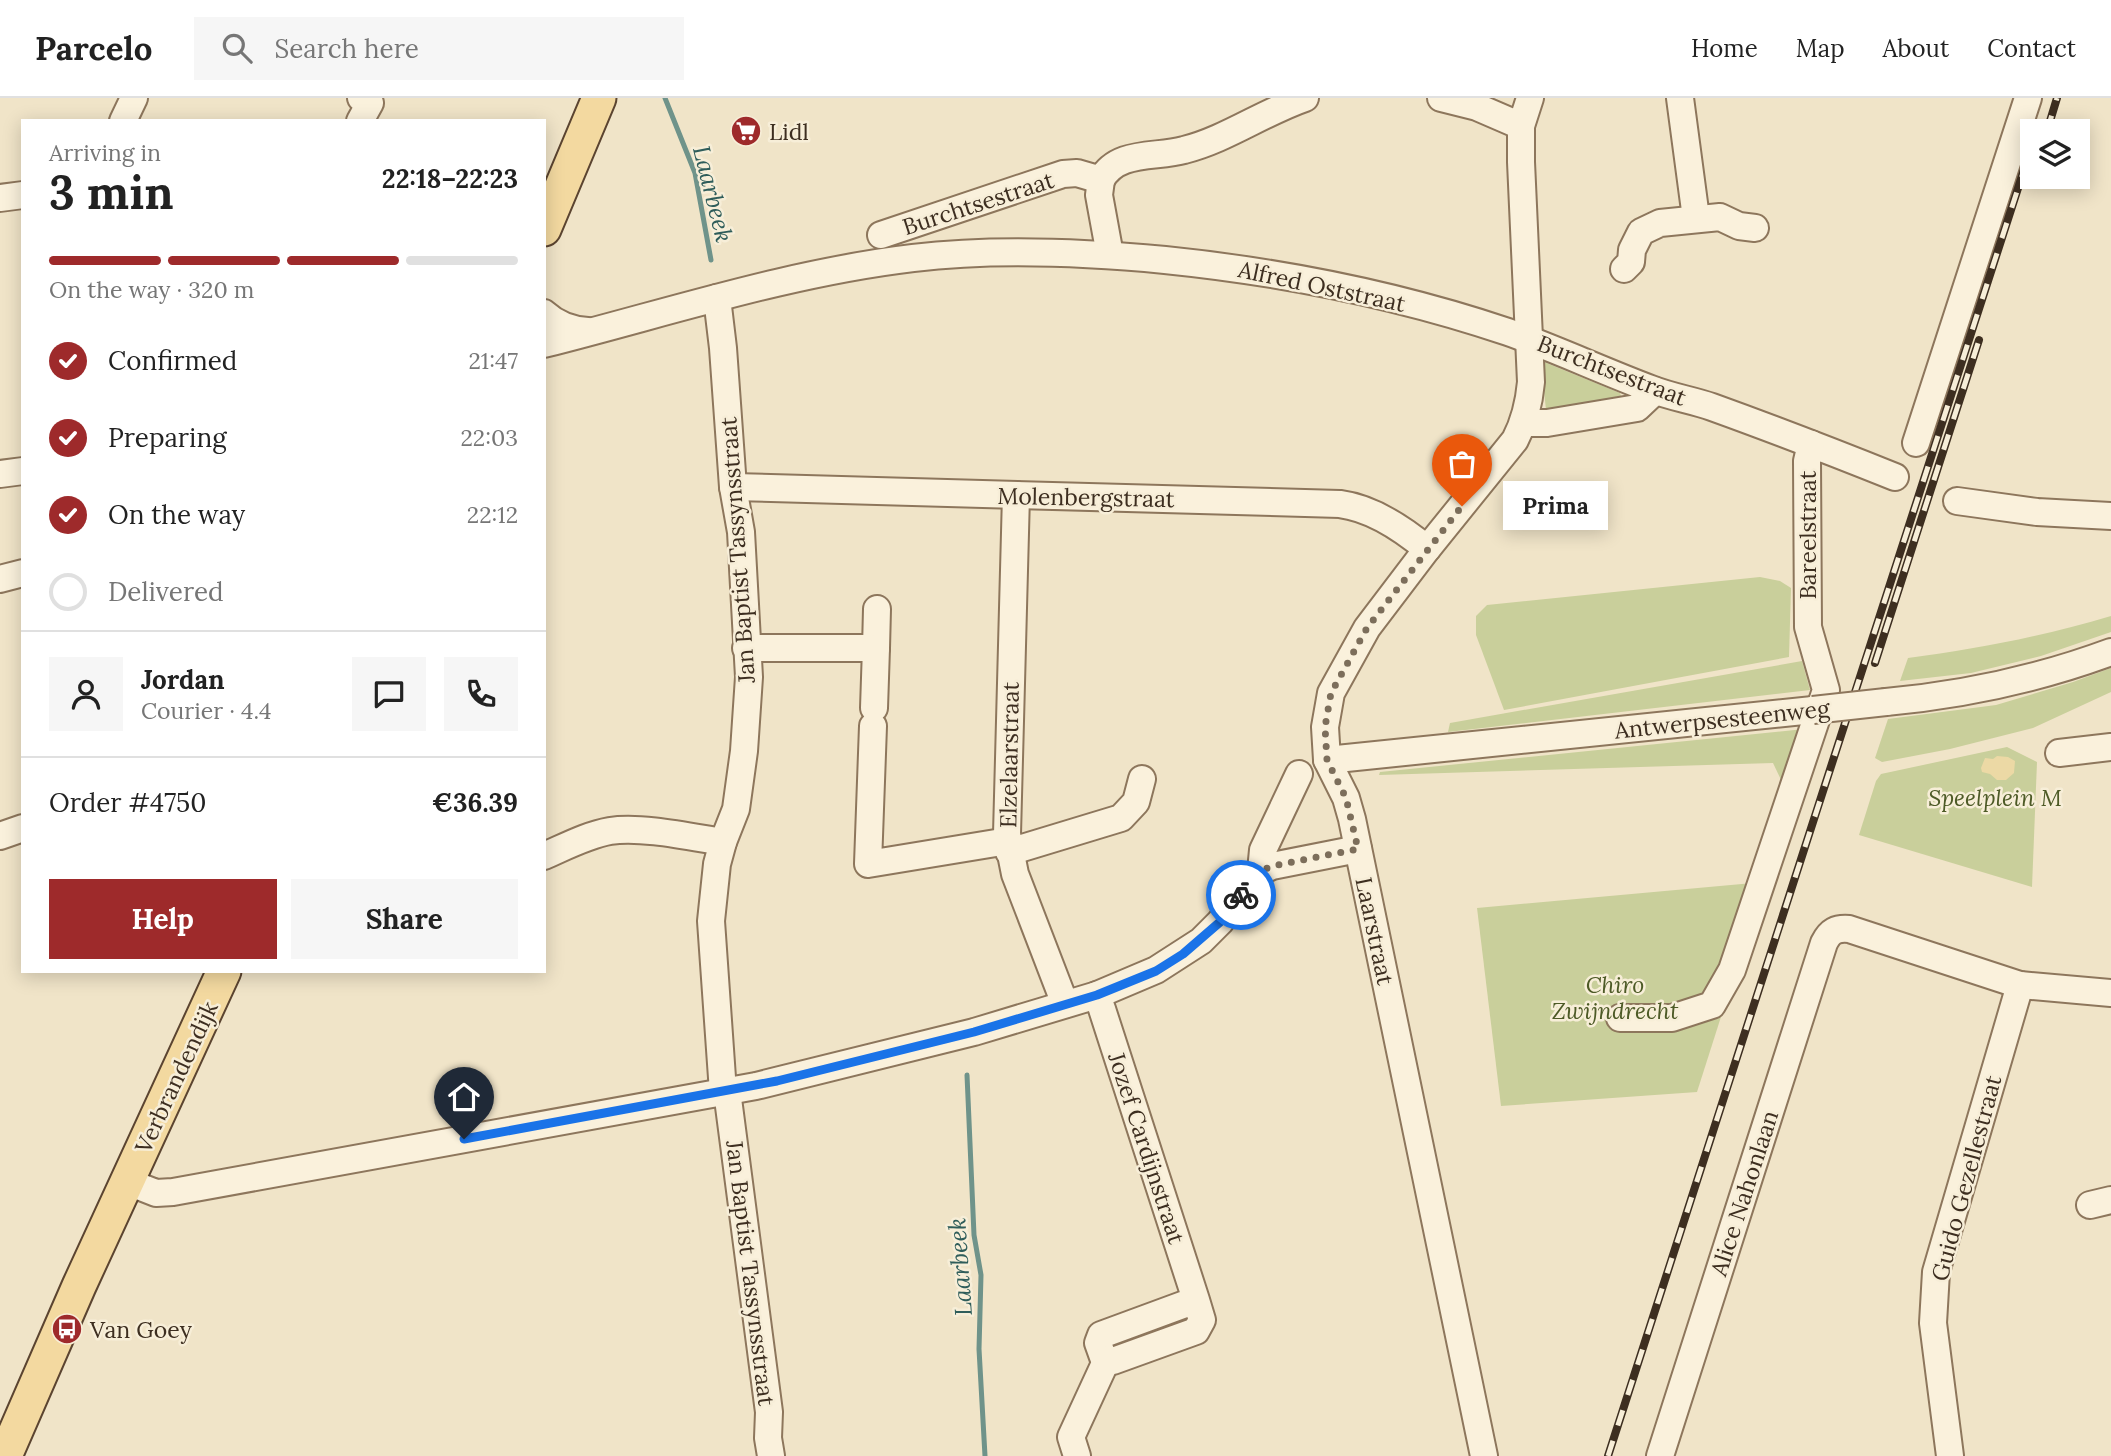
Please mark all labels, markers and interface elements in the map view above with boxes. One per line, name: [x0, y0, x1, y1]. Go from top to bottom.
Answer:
search box: [194, 17, 684, 80]
text: Parcelo: [35, 27, 152, 69]
icon: search: [218, 29, 256, 67]
text: Search here: [274, 32, 419, 65]
text: Home: [1691, 33, 1758, 64]
text: Map: [1796, 33, 1845, 64]
text: About: [1883, 33, 1949, 64]
text: Contact: [1987, 33, 2076, 64]
supermarket icon: Lidl: [729, 114, 763, 148]
place label: Lidl: [769, 117, 809, 146]
map controls: [2020, 119, 2090, 189]
button: layers: [2020, 119, 2090, 189]
text: Arriving in: [49, 138, 161, 167]
water label: Laarbeek: [686, 142, 740, 246]
text: 22:18–22:23: [382, 162, 518, 195]
text: 3 min: [49, 163, 174, 222]
street label: Burchtsestraat: [899, 165, 1057, 241]
street label: Alfred Oststraat: [1235, 254, 1408, 318]
text: On the way · 320 m: [49, 275, 254, 304]
street label: Burchtsestraat: [1533, 328, 1691, 412]
icon: check: [49, 342, 87, 380]
text: Confirmed: [108, 344, 237, 377]
text: 21:47: [468, 346, 518, 375]
street label: Jan Baptist Tassynsstraat: [713, 416, 761, 685]
icon: check: [49, 419, 87, 457]
text: Preparing: [108, 421, 227, 454]
text: 22:03: [460, 423, 518, 452]
pin: [1432, 434, 1492, 506]
icon: bag: [1443, 445, 1481, 483]
street label: Bareelstraat: [1793, 470, 1822, 599]
street label: Molenbergstraat: [997, 481, 1175, 513]
callout: Prima: [1504, 482, 1609, 530]
text: Prima: [1522, 491, 1589, 520]
icon: check: [49, 496, 87, 534]
text: On the way: [108, 498, 245, 531]
text: 22:12: [467, 500, 518, 529]
text: Delivered: [108, 575, 224, 608]
button: person: [49, 657, 123, 731]
button: chat: [352, 657, 426, 731]
button: phone: [444, 657, 518, 731]
text: Jordan: [141, 663, 225, 696]
street label: Elzelaarstraat: [993, 681, 1025, 828]
street label: Antwerpsesteenweg: [1612, 693, 1832, 745]
text: Courier · 4.4: [141, 696, 272, 725]
park label: Speelplein M: [1928, 783, 2062, 812]
text: Order #4750: [49, 786, 206, 819]
text: €36.39: [432, 786, 518, 819]
courier: [1206, 860, 1276, 930]
street label: Laarstraat: [1349, 875, 1401, 988]
icon: bike: [1222, 876, 1260, 914]
button: Help: [49, 879, 277, 959]
button: Share: [291, 879, 518, 959]
park label: Chiro Zwijndrecht: [1552, 970, 1679, 1025]
street label: Verbrandendijk: [128, 996, 224, 1158]
street label: Jozef Cardijnstraat: [1102, 1048, 1192, 1247]
pin: [434, 1067, 494, 1139]
street label: Guido Gezellestraat: [1925, 1072, 2007, 1284]
icon: home: [445, 1078, 483, 1116]
street label: Alice Nahonlaan: [1703, 1107, 1784, 1280]
street label: Jan Baptist Tassynsstraat: [720, 1138, 782, 1407]
water label: Laarbeek: [941, 1217, 979, 1317]
bus stop icon: Van Goey: [50, 1312, 84, 1346]
place label: Van Goey: [89, 1315, 193, 1344]

